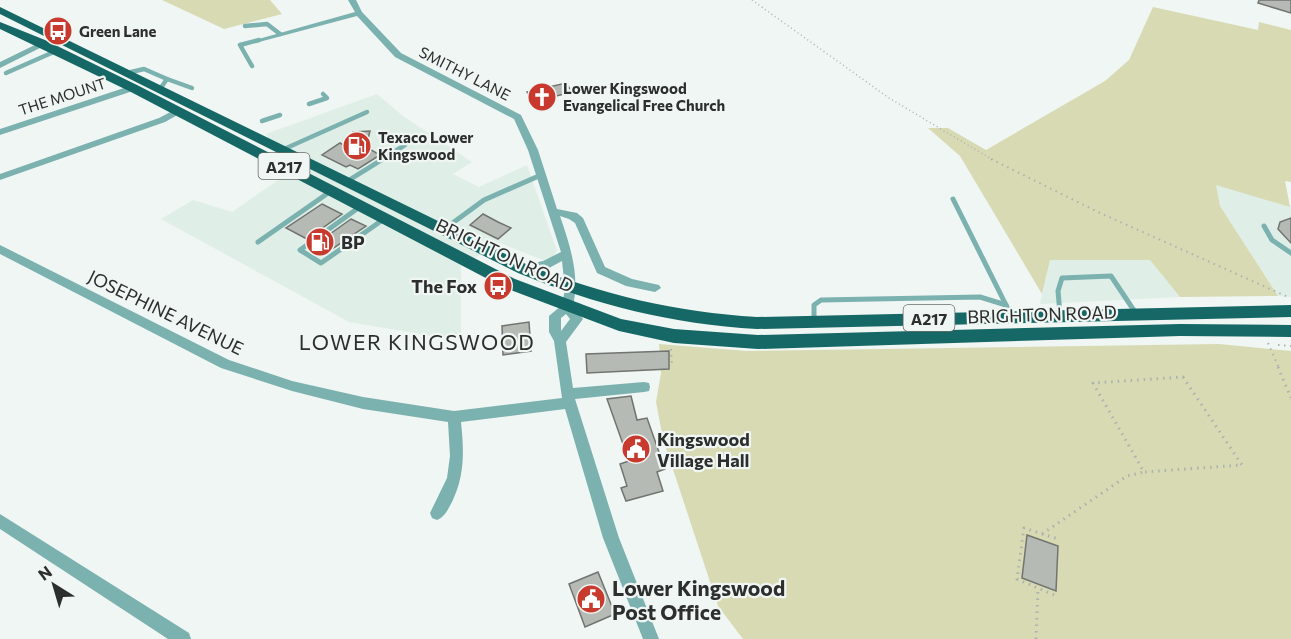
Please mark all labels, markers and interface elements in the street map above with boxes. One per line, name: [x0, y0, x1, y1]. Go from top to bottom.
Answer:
bus stop icon: Green Lane: [42, 15, 74, 47]
place label: Green Lane: [79, 22, 157, 40]
street label: SMITHY LANE: [416, 42, 514, 104]
street label: THE MOUNT: [16, 73, 108, 119]
place label: Lower Kingswood Evangelical Free Church: [563, 79, 725, 114]
church icon: Lower Kingswood Evangelical Free Church: [526, 81, 558, 113]
place label: Texaco Lower Kingswood: [378, 128, 474, 163]
fuel station icon: Texaco Lower Kingswood: [341, 130, 373, 162]
road number: A217: [258, 153, 310, 179]
street label: BRIGHTON ROAD: [433, 213, 577, 297]
fuel station icon: BP: [304, 226, 336, 258]
place label: BP: [341, 231, 365, 253]
street label: JOSEPHINE AVENUE: [85, 265, 247, 359]
bus stop icon: The Fox: [482, 270, 514, 302]
place label: The Fox: [411, 275, 477, 297]
street label: BRIGHTON ROAD: [967, 300, 1117, 328]
road number: A217: [904, 305, 954, 331]
district label: LOWER KINGSWOOD: [299, 329, 535, 354]
place label: Kingswood Village Hall: [657, 428, 750, 471]
public building icon: Kingswood Village Hall: [620, 433, 652, 465]
north arrow: [24, 555, 84, 615]
text: N: [34, 561, 55, 584]
place label: Lower Kingswood Post Office: [612, 575, 785, 624]
public building icon: Lower Kingswood Post Office: [575, 583, 607, 615]

